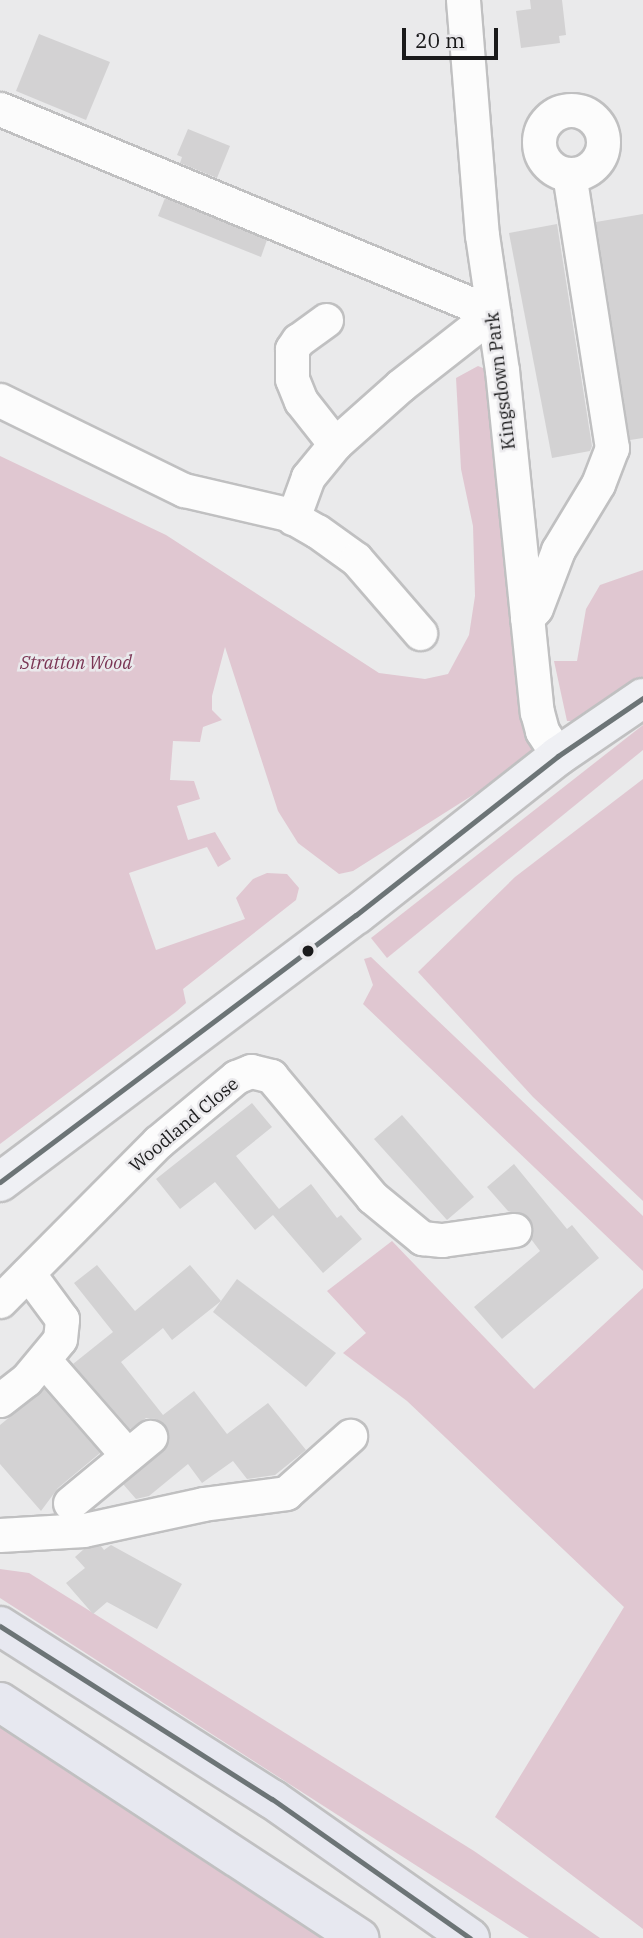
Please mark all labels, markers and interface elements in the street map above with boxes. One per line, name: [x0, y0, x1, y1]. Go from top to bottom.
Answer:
scale bar: [405, 14, 501, 58]
text: 20 m: [415, 26, 465, 54]
street label: Kingsdown Park: [482, 311, 520, 451]
park label: Stratton Wood: [20, 652, 132, 674]
unlabelled marker: [301, 944, 315, 958]
street label: Woodland Close: [125, 1073, 243, 1177]

